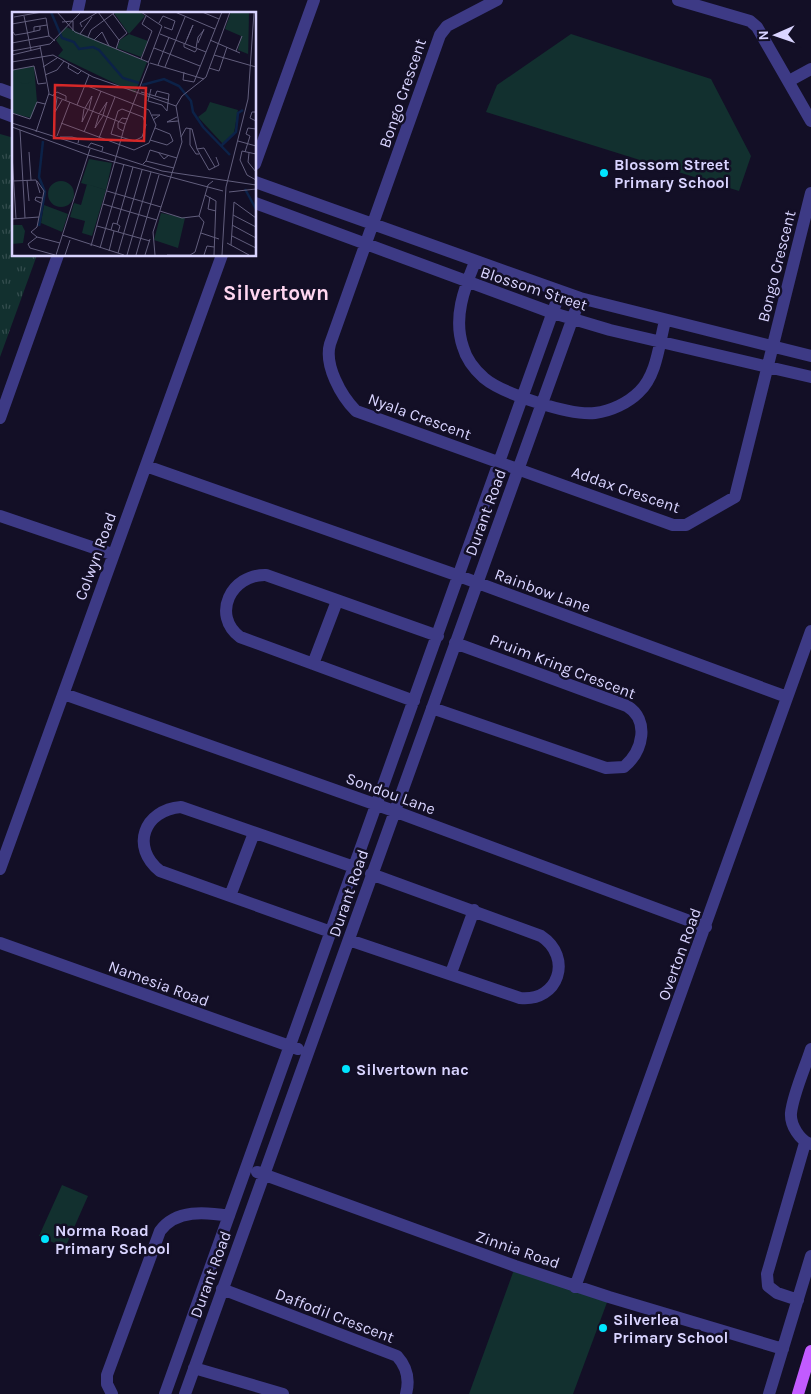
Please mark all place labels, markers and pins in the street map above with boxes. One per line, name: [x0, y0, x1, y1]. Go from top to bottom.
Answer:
place label: Blossom Street Primary School: [614, 155, 730, 192]
marker: Blossom Street Primary School: [598, 167, 610, 179]
place label: Silvertown nac: [356, 1060, 469, 1079]
marker: Silvertown nac: [340, 1063, 352, 1075]
place label: Norma Road Primary School: [55, 1221, 170, 1258]
marker: Norma Road Primary School: [39, 1233, 51, 1245]
place label: Silverlea Primary School: [613, 1310, 728, 1347]
marker: Silverlea Primary School: [597, 1322, 609, 1334]

